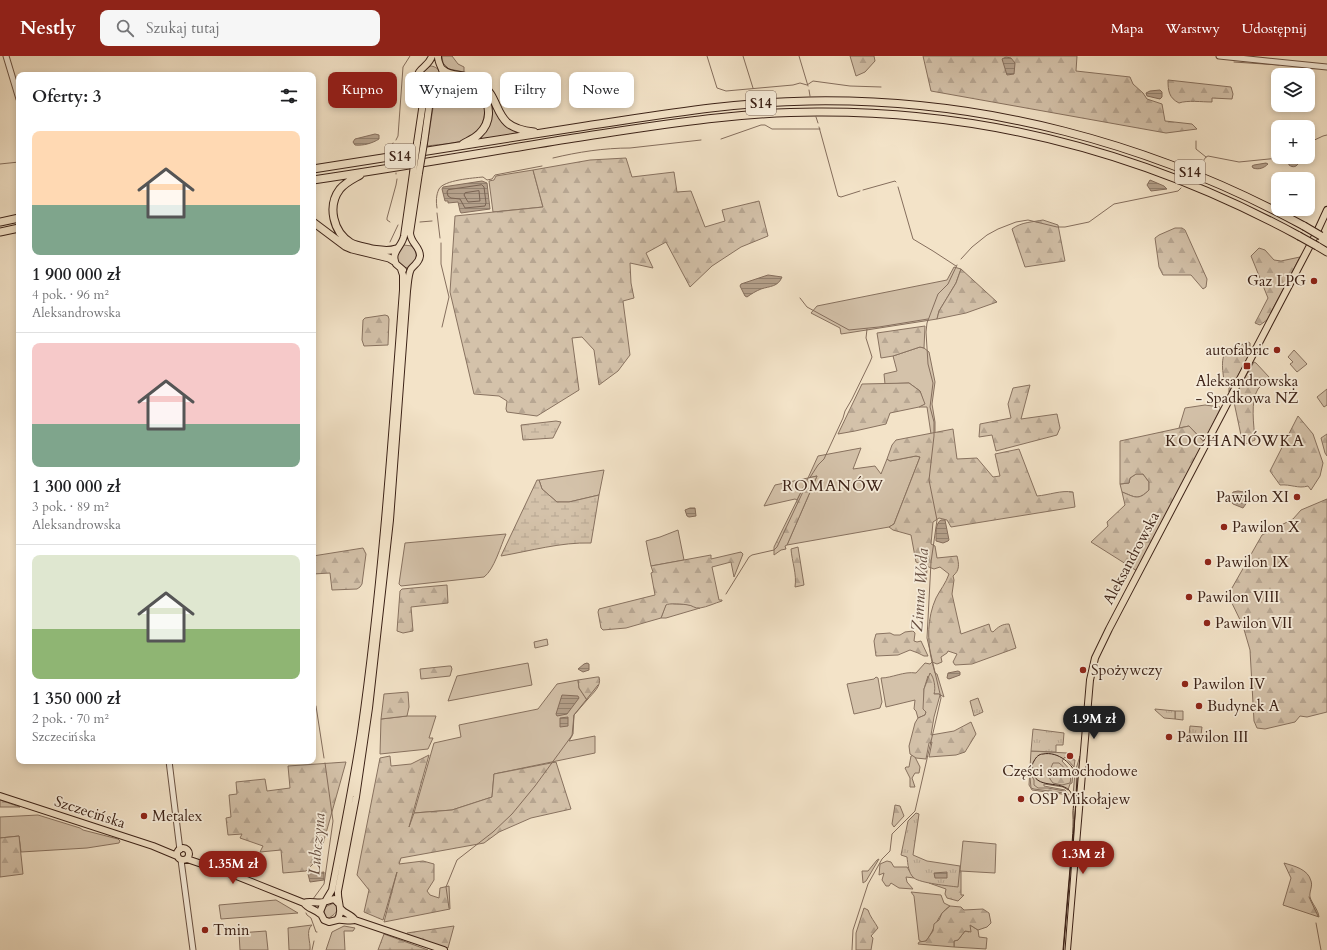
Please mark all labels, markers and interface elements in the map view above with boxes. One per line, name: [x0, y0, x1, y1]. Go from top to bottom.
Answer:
search box: [100, 10, 380, 46]
text: Nestly: [20, 15, 76, 41]
icon: search: [114, 17, 136, 39]
text: Szukaj tutaj: [146, 18, 220, 38]
text: Mapa: [1111, 19, 1143, 38]
text: Warstwy: [1165, 19, 1220, 38]
text: Udostępnij: [1242, 19, 1307, 38]
map controls: [1271, 68, 1315, 216]
button: layers: [1271, 68, 1315, 112]
chip: Kupno: [328, 72, 397, 108]
chip: Wynajem: [405, 72, 492, 108]
chip: Filtry: [500, 72, 561, 108]
chip: Nowe: [569, 72, 634, 108]
text: Oferty: 3: [32, 85, 101, 108]
icon: filters: [278, 85, 300, 107]
road number: S14: [746, 91, 776, 115]
button: +: [1271, 120, 1315, 164]
road number: S14: [385, 144, 415, 168]
icon: home: [130, 157, 202, 229]
road number: S14: [1175, 160, 1205, 184]
button: −: [1271, 172, 1315, 216]
text: 1 900 000 zł: [32, 263, 120, 286]
place label: Gaz LPG: [1247, 271, 1306, 291]
marker: Gaz LPG: [1309, 276, 1319, 286]
text: 4 pok. · 96 m²: [32, 286, 109, 304]
text: Aleksandrowska: [32, 304, 121, 322]
place label: autofabric: [1206, 340, 1269, 360]
marker: autofabric: [1272, 345, 1282, 355]
marker: Aleksandrowska - Spadkowa NŻ: [1242, 361, 1252, 371]
icon: home: [130, 369, 202, 441]
place label: Aleksandrowska - Spadkowa NŻ: [1196, 371, 1299, 408]
district label: KOCHANÓWKA: [1165, 430, 1305, 452]
text: 1 300 000 zł: [32, 475, 120, 498]
district label: ROMANÓW: [782, 475, 884, 497]
place label: Pawilon XI: [1216, 487, 1289, 507]
marker: Pawilon XI: [1292, 492, 1302, 502]
text: 3 pok. · 89 m²: [32, 498, 109, 516]
street label: Aleksandrowska: [1098, 508, 1164, 608]
text: Aleksandrowska: [32, 516, 121, 534]
place label: Pawilon X: [1232, 517, 1300, 537]
marker: Pawilon X: [1219, 522, 1229, 532]
water label: Zimna Woda: [906, 548, 934, 632]
place label: Pawilon IX: [1216, 552, 1289, 572]
marker: Pawilon IX: [1203, 557, 1213, 567]
icon: home: [130, 581, 202, 653]
place label: Pawilon VIII: [1197, 587, 1279, 607]
marker: Pawilon VIII: [1184, 592, 1194, 602]
place label: Pawilon VII: [1215, 613, 1292, 633]
marker: Pawilon VII: [1202, 618, 1212, 628]
place label: Spożywczy: [1091, 660, 1163, 680]
marker: Spożywczy: [1078, 665, 1088, 675]
place label: Pawilon IV: [1193, 674, 1265, 694]
marker: Pawilon IV: [1180, 679, 1190, 689]
text: 1 350 000 zł: [32, 687, 120, 710]
place label: Budynek A: [1207, 696, 1280, 716]
marker: Budynek A: [1194, 701, 1204, 711]
pin: 1.9M zł: [1057, 706, 1131, 740]
text: 2 pok. · 70 m²: [32, 710, 109, 728]
text: 1.9M zł: [1072, 710, 1116, 728]
place label: Pawilon III: [1177, 727, 1248, 747]
text: Szczecińska: [32, 728, 96, 746]
marker: Pawilon III: [1164, 732, 1174, 742]
marker: Części samochodowe: [1065, 751, 1075, 761]
place label: Części samochodowe: [1002, 761, 1138, 781]
place label: OSP Mikołajew: [1029, 789, 1131, 809]
street label: Szczecińska: [52, 791, 129, 833]
marker: OSP Mikołajew: [1016, 794, 1026, 804]
place label: Metalex: [152, 806, 203, 826]
marker: Metalex: [139, 811, 149, 821]
water label: Lubczyna: [303, 812, 331, 876]
pin: 1.3M zł: [1046, 841, 1120, 875]
text: 1.3M zł: [1061, 845, 1105, 863]
pin: 1.35M zł: [192, 851, 274, 885]
text: 1.35M zł: [208, 855, 258, 873]
place label: Tmin: [213, 920, 250, 940]
marker: Tmin: [200, 925, 210, 935]

